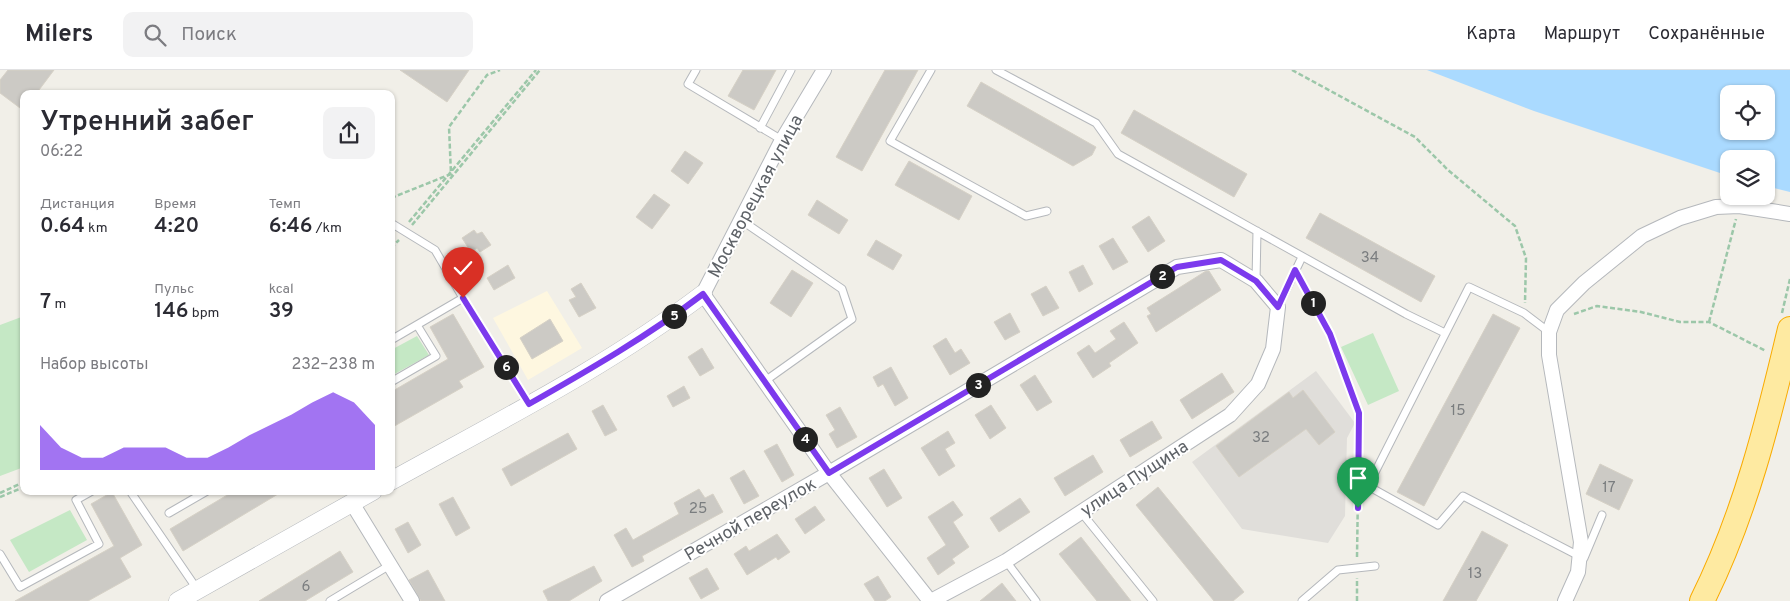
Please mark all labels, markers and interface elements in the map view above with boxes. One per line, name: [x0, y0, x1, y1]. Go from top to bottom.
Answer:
search box: [123, 12, 473, 57]
text: Milers: [25, 20, 93, 50]
icon: search: [141, 21, 169, 49]
text: Поиск: [181, 23, 237, 47]
text: Карта: [1466, 23, 1516, 46]
text: Маршрут: [1544, 23, 1620, 46]
text: Сохранённые: [1648, 23, 1765, 46]
map controls: [1720, 85, 1775, 205]
button: locate: [1720, 85, 1775, 140]
text: Утренний забег: [40, 105, 254, 141]
button: share: [323, 107, 375, 159]
street label: Москворецкая улица: [704, 111, 809, 282]
text: 06:22: [40, 142, 83, 162]
button: layers: [1720, 150, 1775, 205]
text: Дистанция: [40, 196, 115, 213]
text: Время: [154, 196, 196, 213]
text: Темп: [269, 196, 301, 213]
text: 0.64: [40, 213, 85, 240]
text: 4:20: [154, 213, 199, 240]
text: 6:46: [269, 213, 313, 240]
text: km: [85, 220, 108, 237]
text: /km: [313, 220, 342, 237]
pin: [442, 247, 484, 298]
house number: 34: [1361, 249, 1379, 268]
icon: check: [449, 254, 477, 282]
pin: 2: [1150, 264, 1174, 288]
text: 2: [1158, 268, 1167, 285]
text: Пульс: [154, 281, 194, 298]
text: kcal: [269, 281, 294, 298]
text: 7: [40, 289, 51, 316]
pin: 1: [1300, 290, 1326, 316]
text: 1: [1311, 295, 1316, 312]
text: m: [51, 296, 66, 313]
text: 146: [154, 298, 189, 325]
text: 39: [269, 298, 294, 325]
pin: 5: [662, 304, 686, 328]
text: bpm: [189, 305, 219, 322]
text: 5: [670, 308, 679, 325]
pin: 6: [494, 354, 518, 380]
text: Набор высоты: [40, 355, 148, 375]
text: 232–238 m: [291, 355, 375, 375]
text: 6: [502, 359, 511, 376]
pin: 3: [966, 372, 990, 398]
text: 3: [974, 377, 983, 394]
house number: 15: [1451, 402, 1465, 421]
pin: 4: [792, 426, 818, 452]
house number: 32: [1252, 429, 1270, 448]
text: 4: [801, 431, 810, 448]
street label: улица Пущина: [1076, 436, 1193, 523]
pin: [1337, 457, 1379, 508]
icon: arrive: [1344, 464, 1372, 492]
street label: Речной переулок: [681, 473, 821, 567]
house number: 17: [1602, 479, 1616, 498]
house number: 25: [689, 500, 707, 519]
house number: 13: [1468, 565, 1482, 584]
house number: 6: [302, 578, 311, 597]

